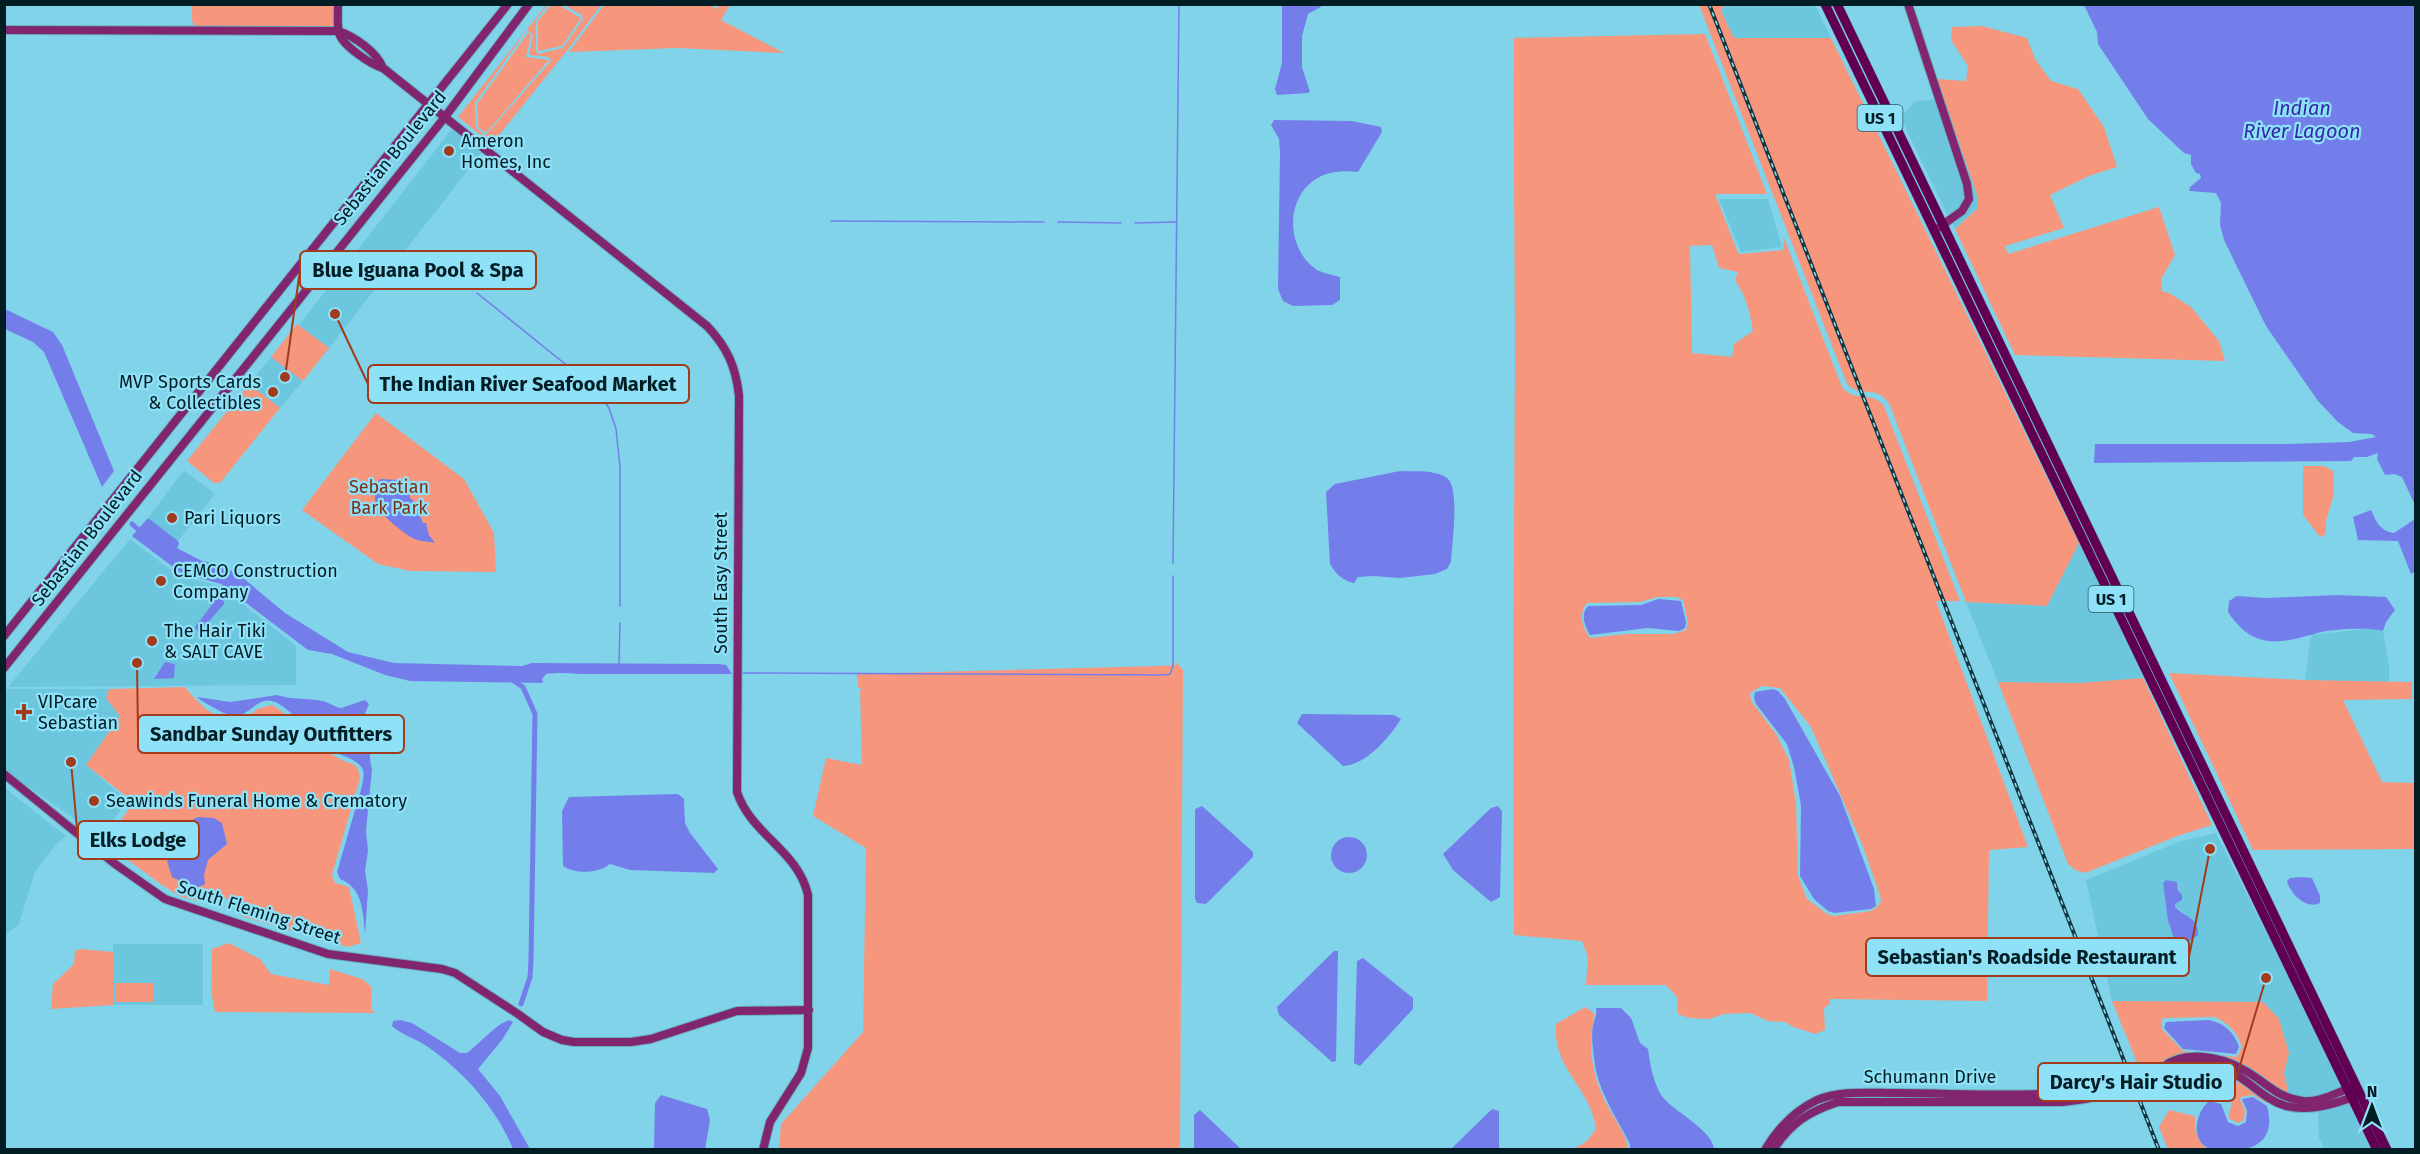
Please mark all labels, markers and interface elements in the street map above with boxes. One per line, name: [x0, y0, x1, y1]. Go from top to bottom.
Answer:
street label: Sebastian Boulevard: [329, 86, 451, 230]
water label: Indian River Lagoon: [2243, 96, 2361, 143]
road number: US 1: [1858, 105, 1902, 131]
place label: Ameron Homes, Inc: [461, 130, 551, 173]
marker: Ameron Homes, Inc: [442, 144, 456, 158]
callout: Blue Iguana Pool & Spa: [300, 251, 536, 289]
text: Blue Iguana Pool & Spa: [312, 258, 524, 282]
callout: The Indian River Seafood Market: [368, 365, 689, 403]
place label: MVP Sports Cards & Collectibles: [119, 371, 261, 414]
text: The Indian River Seafood Market: [380, 372, 677, 396]
marker: MVP Sports Cards & Collectibles: [266, 385, 280, 399]
street label: Sebastian Boulevard: [27, 465, 147, 611]
park label: Sebastian Bark Park: [349, 476, 429, 519]
place label: Pari Liquors: [184, 507, 281, 529]
marker: Pari Liquors: [165, 511, 179, 525]
street label: South Easy Street: [710, 511, 732, 654]
place label: CEMCO Construction Company: [173, 560, 338, 603]
marker: CEMCO Construction Company: [154, 574, 168, 588]
road number: US 1: [2088, 586, 2134, 612]
place label: The Hair Tiki & SALT CAVE: [164, 620, 266, 663]
marker: The Hair Tiki & SALT CAVE: [145, 634, 159, 648]
place label: VIPcare Sebastian: [38, 691, 118, 734]
marker: VIPcare Sebastian: [15, 703, 33, 721]
callout: Sandbar Sunday Outfitters: [138, 715, 404, 753]
text: Sandbar Sunday Outfitters: [150, 722, 392, 746]
place label: Seawinds Funeral Home & Crematory: [106, 790, 407, 812]
marker: Seawinds Funeral Home & Crematory: [87, 794, 101, 808]
callout: Elks Lodge: [78, 821, 199, 859]
text: Elks Lodge: [90, 828, 186, 852]
street label: South Fleming Street: [175, 875, 344, 949]
callout: Sebastian's Roadside Restaurant: [1866, 938, 2189, 976]
text: Sebastian's Roadside Restaurant: [1878, 945, 2177, 969]
callout: Darcy's Hair Studio: [2038, 1063, 2235, 1101]
street label: Schumann Drive: [1864, 1066, 1996, 1088]
text: Darcy's Hair Studio: [2050, 1070, 2223, 1094]
north arrow: [2342, 1076, 2402, 1136]
text: N: [2367, 1082, 2377, 1101]

